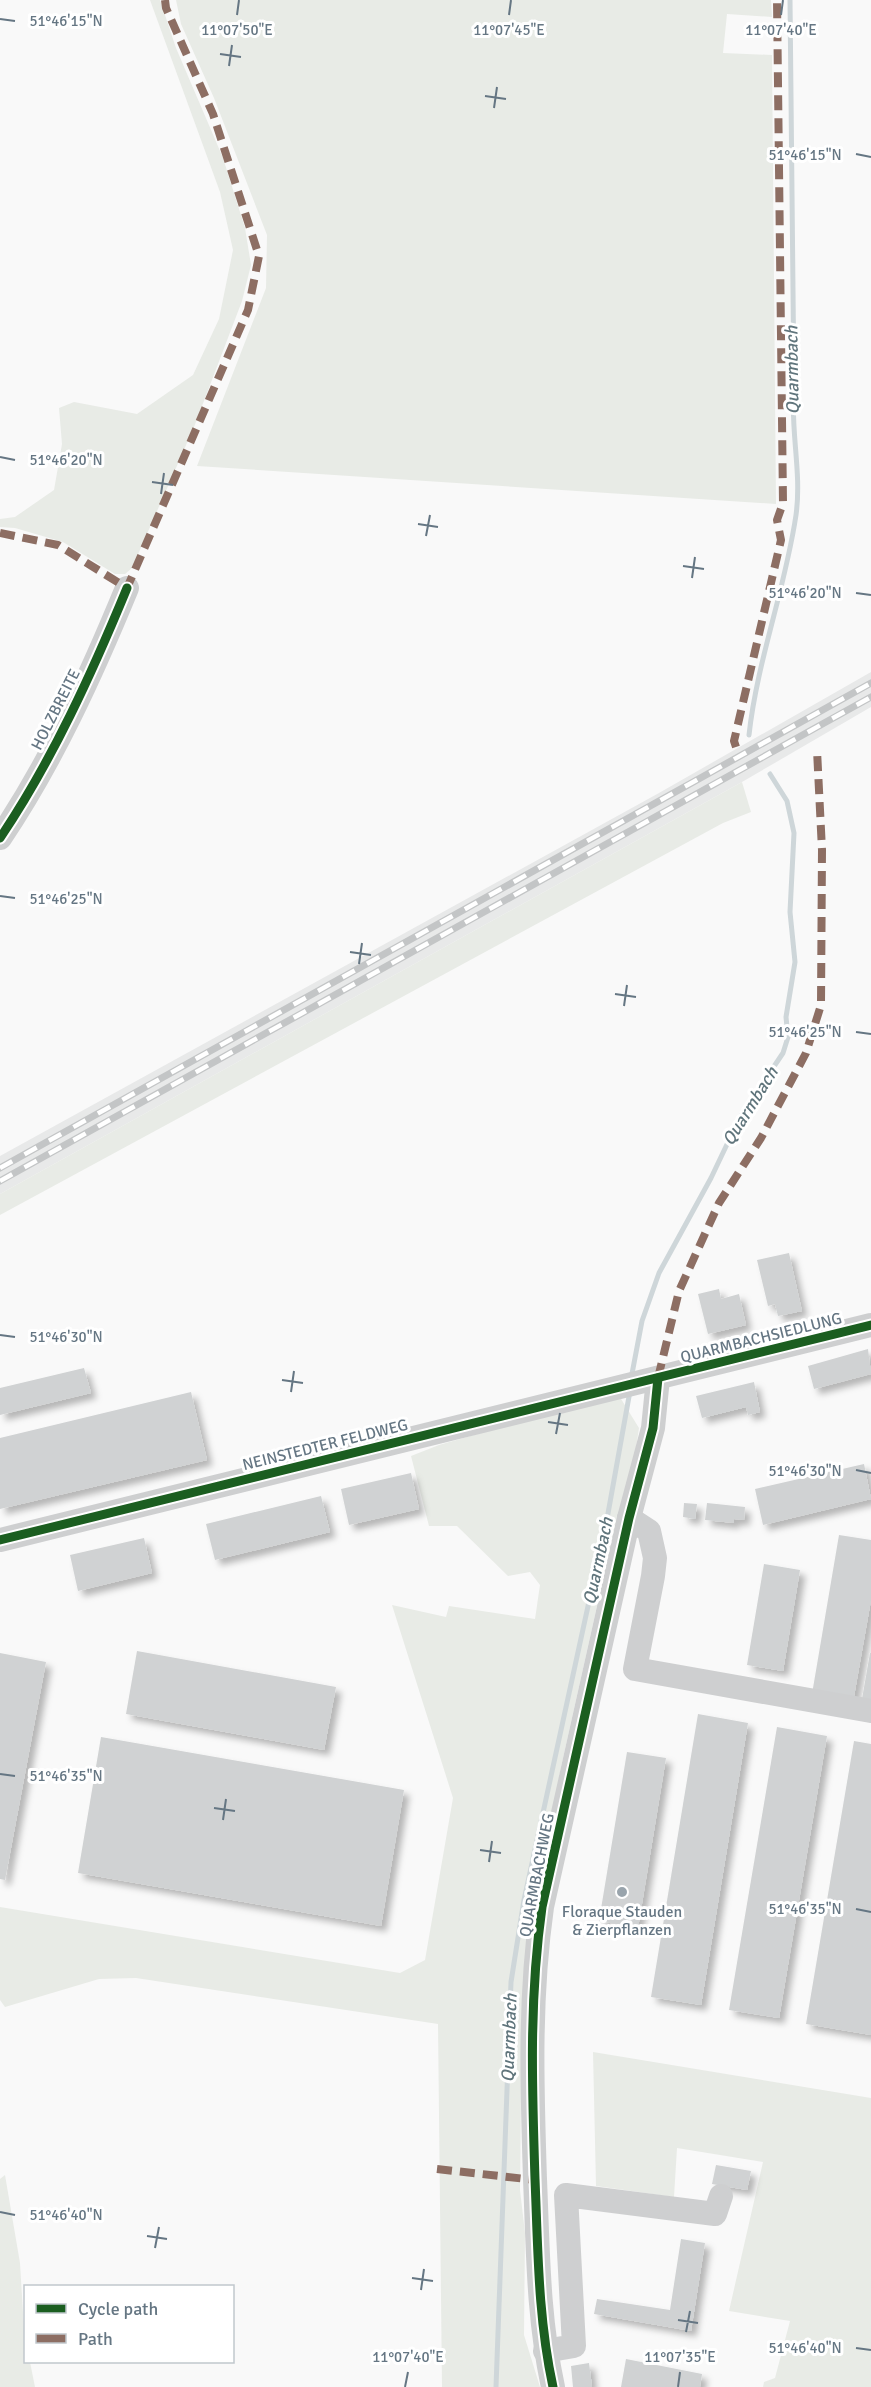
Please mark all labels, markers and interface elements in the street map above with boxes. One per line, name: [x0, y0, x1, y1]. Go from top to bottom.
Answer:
text: 51°46'15"N: [29, 12, 103, 30]
text: 11°07'50"E: [201, 21, 273, 39]
text: 11°07'45"E: [473, 21, 545, 39]
text: 11°07'40"E: [745, 21, 817, 39]
text: 51°46'15"N: [768, 146, 842, 164]
water label: Quarmbach: [780, 324, 804, 414]
text: 51°46'20"N: [29, 451, 103, 469]
text: 51°46'20"N: [768, 584, 842, 602]
street label: HOLZBREITE: [27, 665, 85, 753]
text: 51°46'25"N: [29, 890, 103, 908]
text: 51°46'25"N: [768, 1023, 842, 1041]
water label: Quarmbach: [717, 1062, 783, 1149]
street label: QUARMBACHSIEDLUNG: [678, 1308, 844, 1368]
text: 51°46'30"N: [29, 1328, 103, 1346]
street label: NEINSTEDTER FELDWEG: [240, 1415, 410, 1475]
text: 51°46'30"N: [768, 1462, 842, 1480]
water label: Quarmbach: [578, 1514, 618, 1607]
text: 51°46'35"N: [29, 1767, 103, 1785]
street label: QUARMBACHWEG: [515, 1812, 559, 1939]
marker: Floraque Stauden & Zierpflanzen: [615, 1885, 629, 1899]
text: 51°46'35"N: [768, 1900, 842, 1918]
place label: Floraque Stauden & Zierpflanzen: [562, 1902, 682, 1940]
water label: Quarmbach: [496, 1992, 522, 2083]
text: 51°46'40"N: [29, 2206, 103, 2224]
legend: [24, 2285, 234, 2363]
text: Cycle path: [78, 2298, 158, 2320]
text: Path: [78, 2328, 113, 2350]
text: 51°46'40"N: [768, 2339, 842, 2357]
text: 11°07'40"E: [372, 2348, 444, 2366]
text: 11°07'35"E: [644, 2348, 716, 2366]

